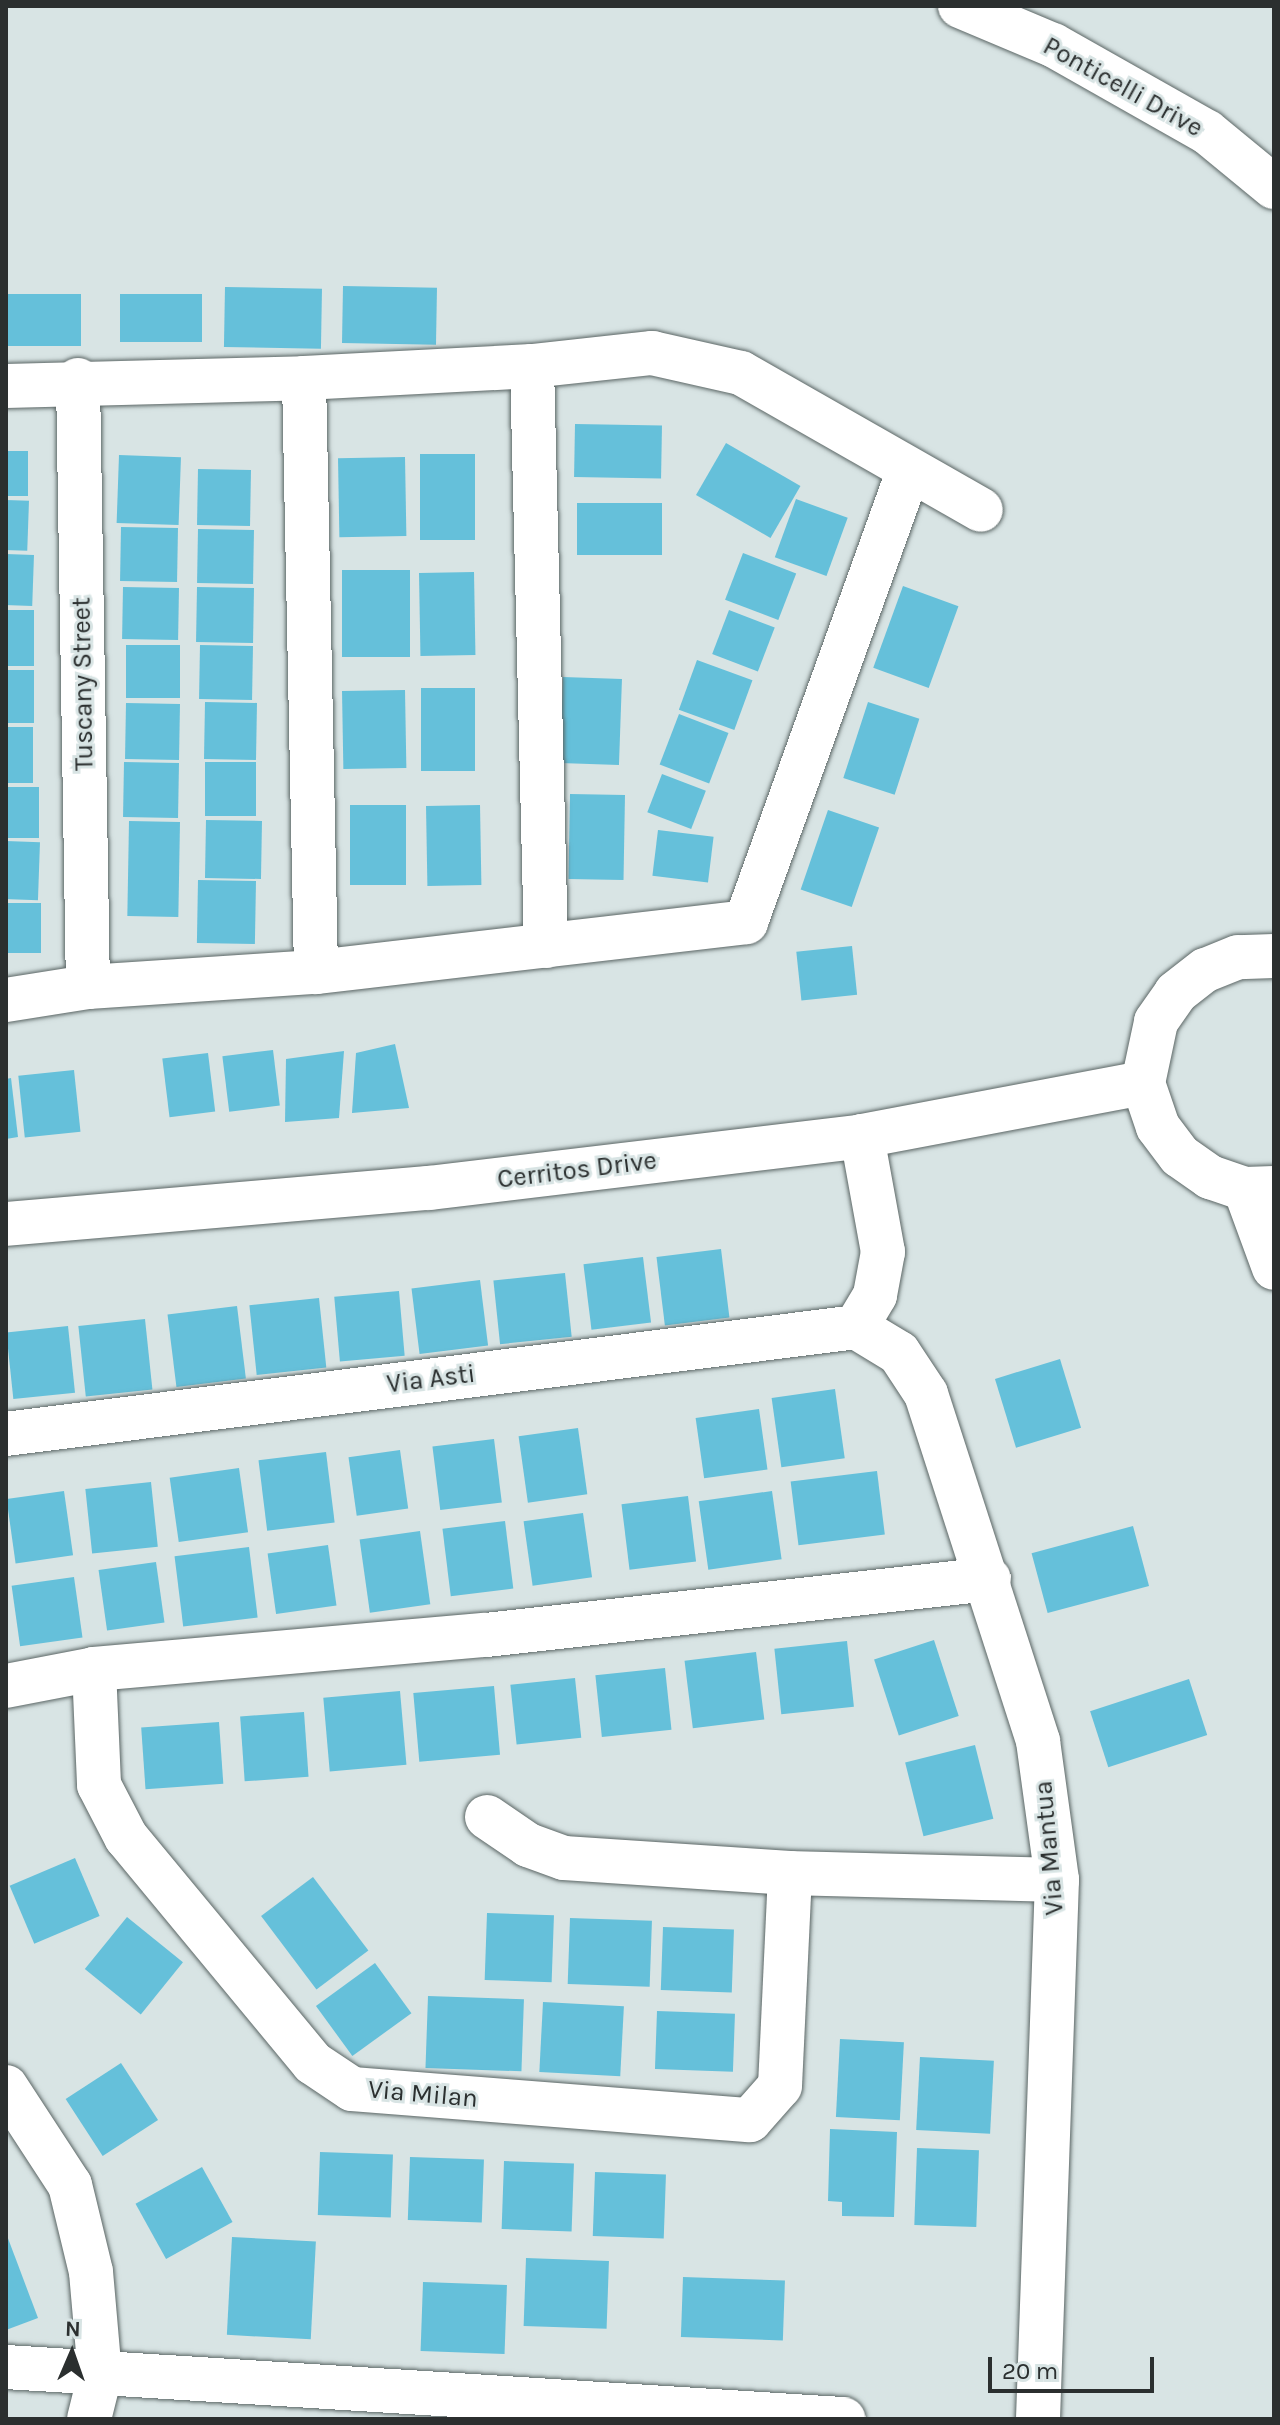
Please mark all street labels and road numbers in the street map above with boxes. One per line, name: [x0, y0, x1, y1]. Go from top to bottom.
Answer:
street label: Ponticelli Drive: [1038, 30, 1208, 144]
street label: Tuscany Street: [66, 597, 100, 771]
street label: Cerritos Drive: [496, 1145, 658, 1195]
street label: Via Asti: [385, 1358, 477, 1400]
street label: Via Mantua: [1028, 1780, 1070, 1916]
street label: Via Milan: [367, 2074, 479, 2114]

